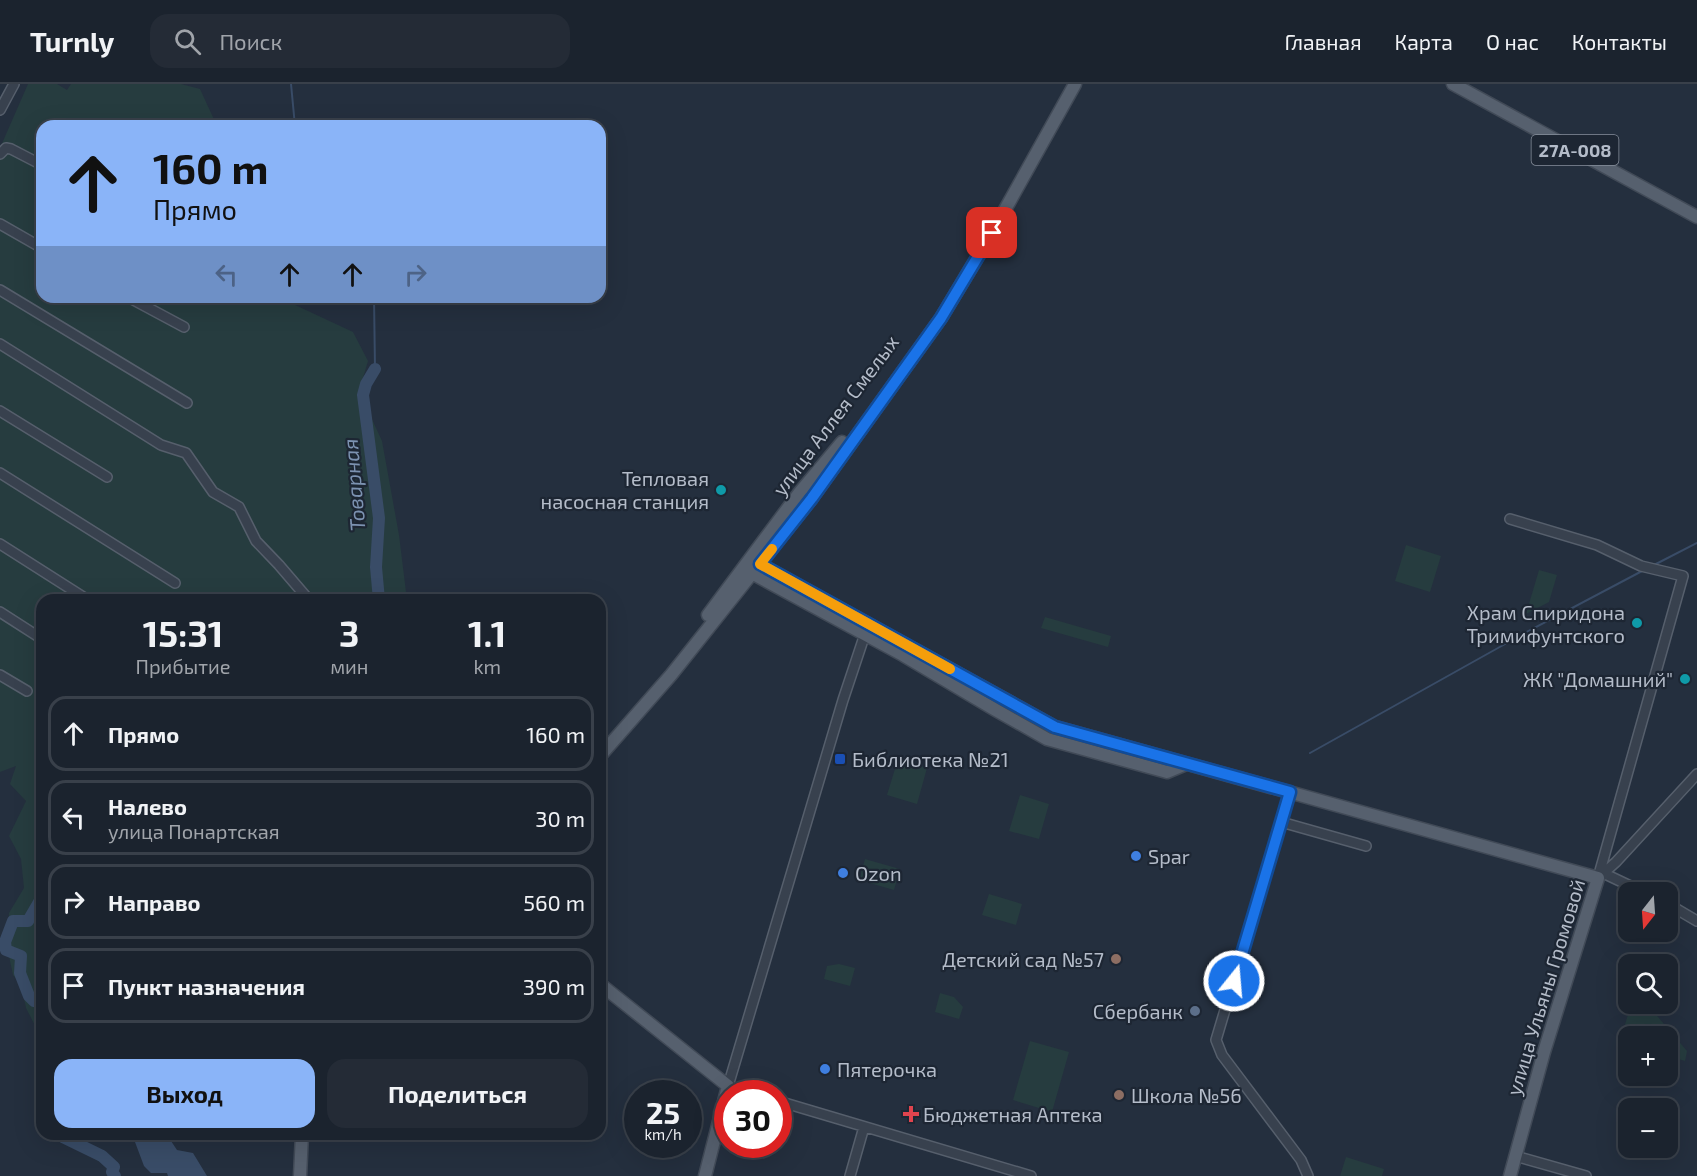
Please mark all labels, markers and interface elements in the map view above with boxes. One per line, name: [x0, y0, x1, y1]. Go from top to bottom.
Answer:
search box: [150, 14, 570, 68]
text: Turnly: [30, 24, 114, 58]
icon: search: [171, 25, 204, 58]
text: Поиск: [219, 28, 282, 54]
text: Главная: [1285, 29, 1362, 54]
text: Карта: [1395, 29, 1453, 54]
text: О нас: [1486, 29, 1539, 54]
text: Контакты: [1572, 29, 1667, 54]
road number: 27А-008: [1532, 135, 1618, 165]
text: 160 m: [153, 142, 269, 192]
icon: ahead: [54, 144, 132, 222]
text: Прямо: [153, 193, 237, 225]
pin: [966, 207, 1017, 258]
icon: arrive: [975, 216, 1008, 249]
icon: left: [210, 258, 243, 291]
icon: ahead: [273, 258, 306, 291]
icon: ahead: [336, 258, 369, 291]
icon: right: [399, 258, 432, 291]
street label: улица Аллея Смелых: [767, 330, 904, 501]
water label: Товарная: [336, 438, 370, 532]
place label: Тепловая насосная станция: [541, 466, 709, 513]
marker: Тепловая насосная станция: [714, 483, 728, 497]
place label: Храм Спиридона Тримифунтского: [1466, 600, 1625, 648]
text: 15:31: [143, 611, 223, 654]
text: 3: [339, 611, 360, 654]
text: 1.1: [468, 611, 506, 654]
marker: Храм Спиридона Тримифунтского: [1630, 616, 1644, 630]
text: Прибытие: [136, 654, 231, 678]
text: мин: [330, 654, 369, 678]
text: km: [473, 654, 501, 678]
place label: ЖК "Домашний": [1523, 667, 1673, 691]
marker: ЖК "Домашний": [1678, 672, 1692, 686]
icon: ahead: [57, 717, 90, 750]
text: Прямо: [108, 721, 179, 747]
text: 160 m: [526, 721, 585, 747]
place label: Библиотека №21: [852, 747, 1009, 771]
marker: Библиотека №21: [833, 752, 847, 766]
text: Налево: [108, 793, 187, 819]
icon: left: [57, 801, 90, 834]
text: 30 m: [535, 805, 585, 831]
text: улица Понартская: [108, 819, 280, 843]
place label: Spar: [1148, 844, 1190, 868]
marker: Spar: [1129, 849, 1143, 863]
place label: Ozon: [855, 861, 902, 885]
marker: Ozon: [836, 866, 850, 880]
street label: улица Ульяны Громовой: [1501, 876, 1590, 1098]
north arrow: [1618, 882, 1678, 942]
map controls: [1618, 882, 1678, 1158]
icon: right: [57, 885, 90, 918]
text: Направо: [108, 889, 201, 915]
text: 560 m: [523, 889, 585, 915]
place label: Детский сад №57: [942, 947, 1104, 971]
position arrow: [1202, 949, 1266, 1013]
marker: Детский сад №57: [1109, 952, 1123, 966]
button: search: [1618, 954, 1678, 1014]
icon: arrive: [57, 969, 90, 1002]
text: Пункт назначения: [108, 973, 305, 999]
text: 390 m: [523, 973, 585, 999]
place label: Сбербанк: [1093, 999, 1183, 1023]
marker: Сбербанк: [1188, 1004, 1202, 1018]
button: +: [1618, 1026, 1678, 1086]
place label: Пятерочка: [837, 1057, 937, 1081]
button: Выход: [54, 1059, 315, 1128]
button: Поделиться: [327, 1059, 588, 1128]
marker: Пятерочка: [818, 1062, 832, 1076]
speed limit sign: 30: [714, 1080, 792, 1158]
place label: Школа №56: [1131, 1083, 1242, 1107]
marker: Школа №56: [1112, 1088, 1126, 1102]
text: 25: [646, 1094, 680, 1130]
button: −: [1618, 1098, 1678, 1158]
place label: Бюджетная Аптека: [923, 1102, 1103, 1126]
marker: Бюджетная Аптека: [904, 1107, 918, 1121]
text: km/h: [644, 1125, 682, 1143]

